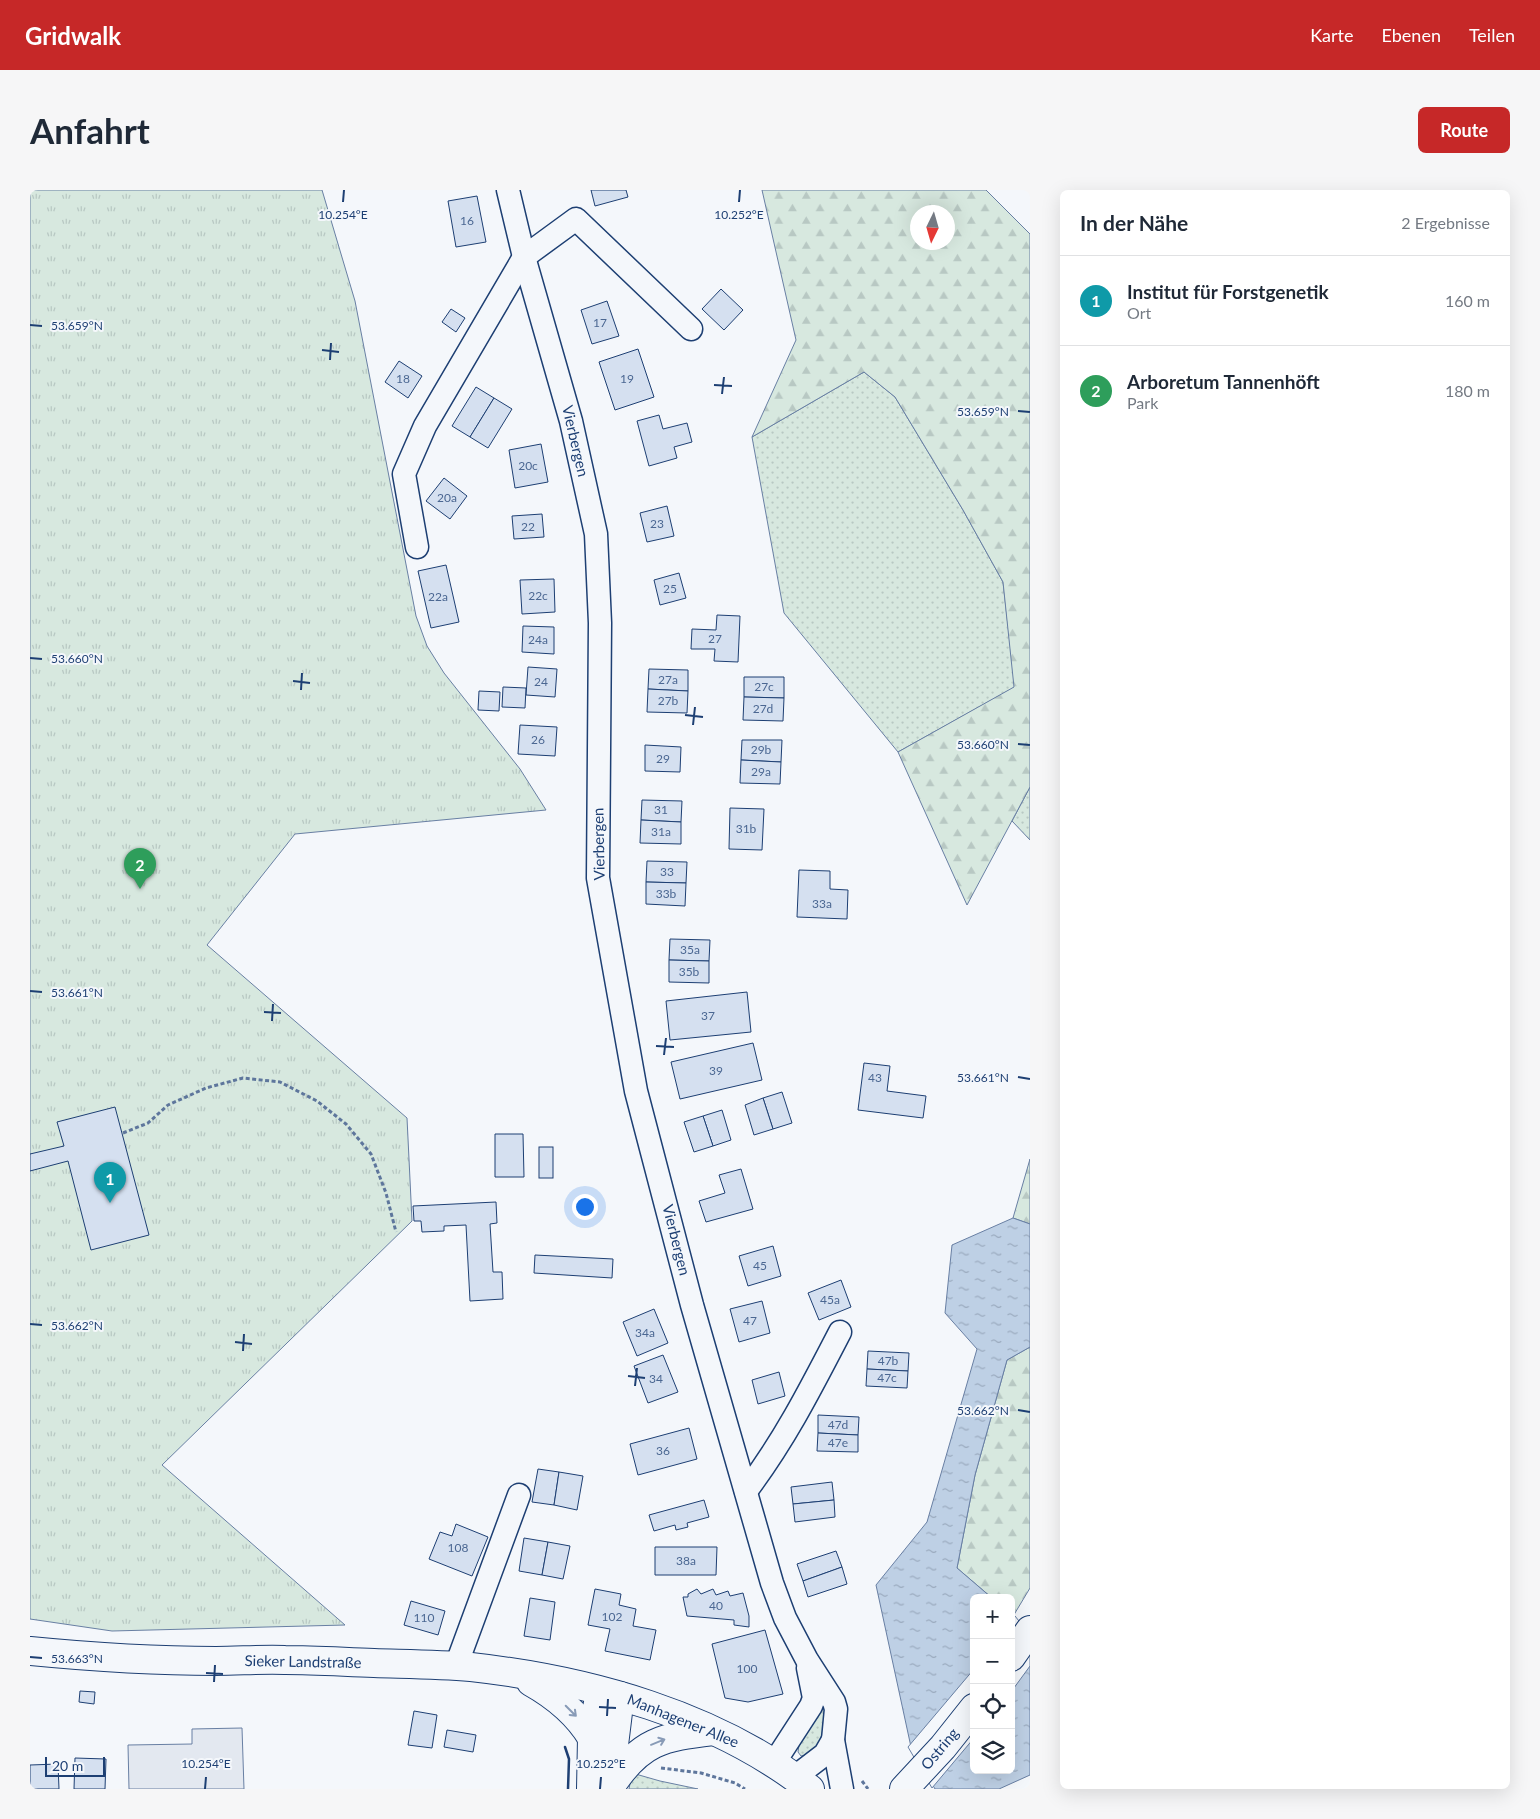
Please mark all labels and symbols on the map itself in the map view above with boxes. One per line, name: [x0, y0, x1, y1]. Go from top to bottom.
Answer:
north arrow: [910, 205, 955, 250]
text: 10.254°E: [318, 207, 368, 222]
text: 10.252°E: [714, 207, 764, 222]
house number: 16: [460, 213, 474, 228]
house number: 17: [593, 315, 607, 330]
text: 53.659°N: [51, 318, 103, 333]
house number: 18: [396, 371, 410, 386]
house number: 19: [620, 371, 634, 386]
street label: Vierbergen: [559, 403, 593, 478]
text: 53.659°N: [957, 404, 1009, 419]
house number: 20c: [518, 458, 538, 473]
house number: 20a: [437, 490, 457, 505]
house number: 23: [650, 516, 664, 531]
house number: 22: [521, 519, 535, 534]
house number: 25: [663, 581, 677, 596]
house number: 22c: [528, 588, 548, 603]
house number: 22a: [428, 589, 448, 604]
house number: 27: [708, 631, 722, 646]
house number: 24a: [528, 632, 548, 647]
text: 53.660°N: [51, 651, 103, 666]
house number: 27a: [658, 672, 678, 687]
house number: 24: [534, 674, 548, 689]
house number: 27c: [754, 679, 774, 694]
house number: 27b: [658, 693, 679, 708]
house number: 27d: [753, 701, 773, 716]
house number: 26: [531, 732, 545, 747]
text: 53.660°N: [957, 737, 1009, 752]
house number: 29b: [751, 742, 772, 757]
house number: 29: [656, 751, 670, 766]
house number: 29a: [751, 764, 771, 779]
house number: 31: [654, 802, 668, 817]
street label: Vierbergen: [588, 808, 608, 881]
house number: 31b: [736, 821, 757, 836]
house number: 31a: [651, 824, 671, 839]
pin: 2: [124, 848, 156, 889]
house number: 33: [660, 864, 674, 879]
house number: 33b: [656, 886, 677, 901]
house number: 33a: [812, 896, 832, 911]
house number: 35a: [680, 942, 700, 957]
house number: 35b: [679, 964, 700, 979]
text: 53.661°N: [51, 985, 103, 1000]
house number: 37: [701, 1008, 715, 1023]
house number: 39: [709, 1063, 723, 1078]
house number: 43: [868, 1070, 882, 1085]
text: 53.661°N: [957, 1070, 1009, 1085]
pin: 1: [94, 1162, 126, 1203]
your location: [572, 1194, 598, 1220]
street label: Vierbergen: [659, 1202, 694, 1277]
house number: 45: [753, 1258, 767, 1273]
house number: 45a: [820, 1292, 840, 1307]
house number: 47: [743, 1313, 757, 1328]
text: 53.662°N: [51, 1318, 103, 1333]
house number: 34a: [635, 1325, 655, 1340]
house number: 47b: [878, 1353, 899, 1368]
house number: 47c: [877, 1370, 897, 1385]
house number: 34: [649, 1371, 663, 1386]
text: 53.662°N: [957, 1403, 1009, 1418]
house number: 47d: [828, 1417, 848, 1432]
house number: 47e: [828, 1435, 848, 1450]
house number: 36: [656, 1443, 670, 1458]
house number: 108: [448, 1540, 468, 1555]
house number: 38a: [676, 1553, 696, 1568]
house number: 40: [709, 1598, 723, 1613]
house number: 102: [602, 1609, 622, 1624]
house number: 110: [414, 1610, 434, 1625]
text: 53.663°N: [51, 1651, 103, 1666]
street label: Sieker Landstraße: [244, 1651, 362, 1671]
house number: 100: [737, 1661, 757, 1676]
street label: Manhagener Allee: [625, 1689, 742, 1751]
one-way arrow: [565, 1705, 577, 1717]
street label: Ostring: [917, 1724, 962, 1773]
one-way arrow: [651, 1737, 666, 1746]
scale bar: [45, 1754, 105, 1777]
text: 10.254°E: [181, 1756, 231, 1771]
text: 10.252°E: [576, 1756, 626, 1771]

